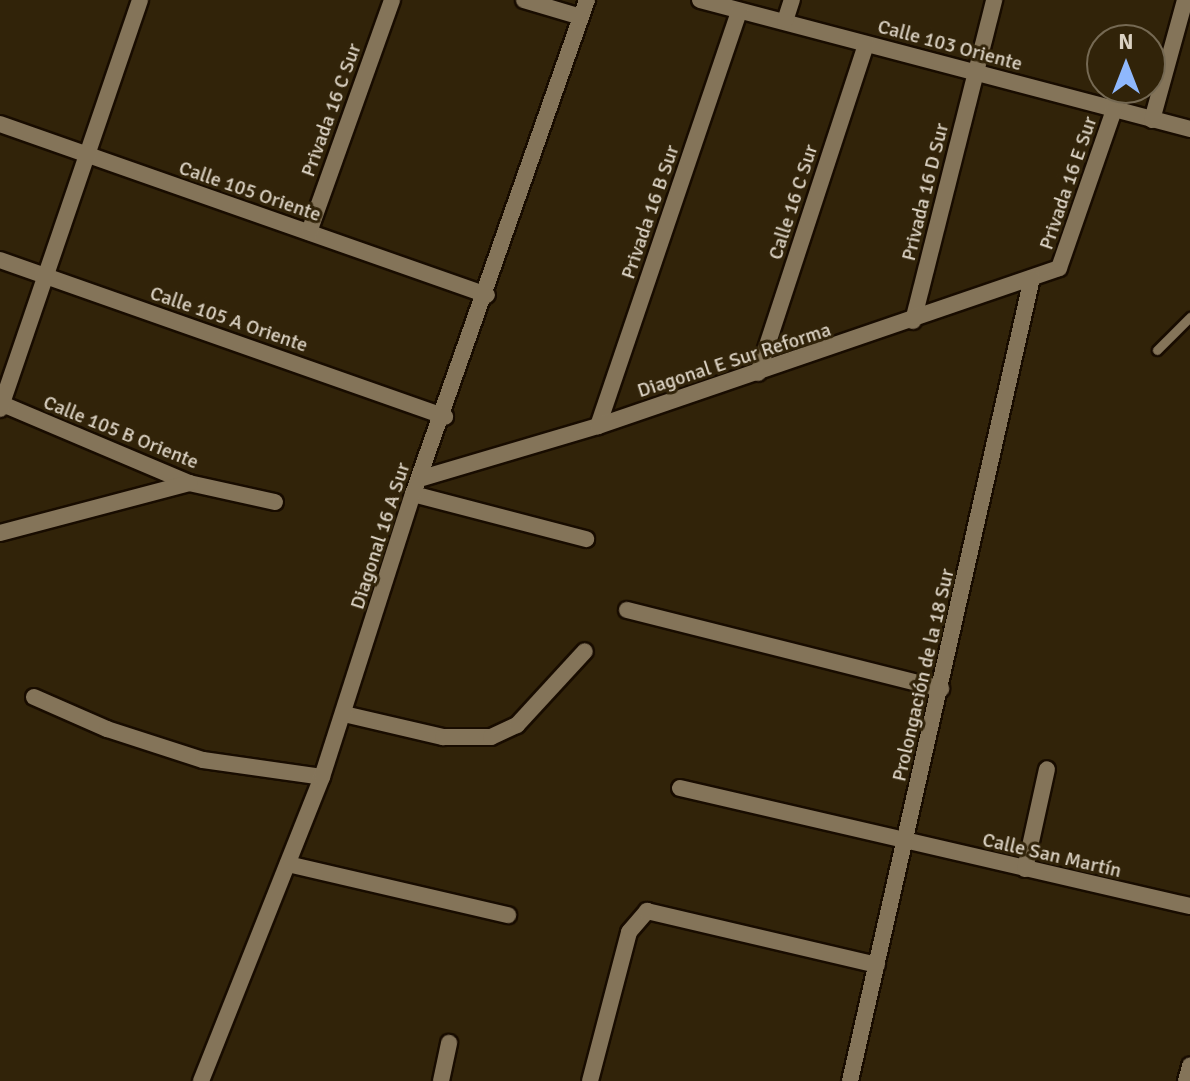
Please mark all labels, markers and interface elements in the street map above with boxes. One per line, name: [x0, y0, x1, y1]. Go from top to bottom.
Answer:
street label: Calle 103 Oriente: [875, 14, 1025, 76]
north arrow: [1086, 24, 1166, 104]
text: N: [1118, 28, 1134, 55]
street label: Privada 16 C Sur: [296, 40, 366, 180]
street label: Privada 16 E Sur: [1034, 113, 1102, 253]
street label: Privada 16 D Sur: [896, 121, 954, 263]
street label: Calle 16 C Sur: [763, 141, 823, 263]
street label: Privada 16 B Sur: [616, 142, 684, 282]
street label: Calle 105 Oriente: [176, 155, 324, 227]
street label: Calle 105 A Oriente: [147, 281, 311, 357]
street label: Diagonal E Sur Reforma: [634, 317, 834, 403]
street label: Calle 105 B Oriente: [40, 390, 202, 474]
street label: Diagonal 16 A Sur: [345, 460, 415, 612]
street label: Prolongación de la 18 Sur: [887, 566, 959, 784]
street label: Calle San Martín: [980, 827, 1124, 883]

